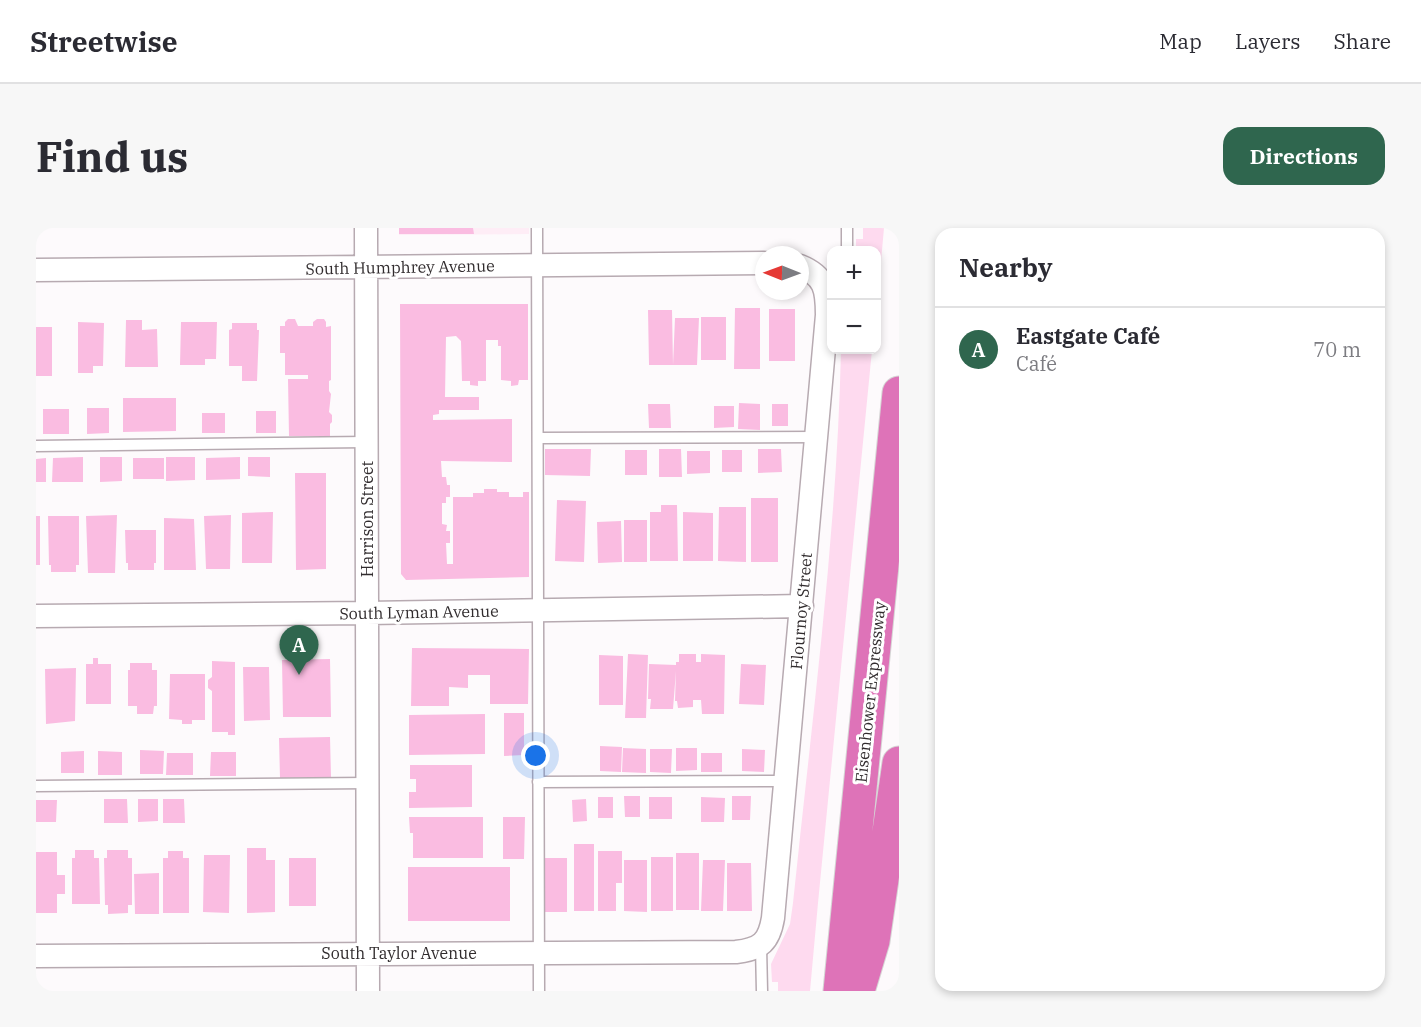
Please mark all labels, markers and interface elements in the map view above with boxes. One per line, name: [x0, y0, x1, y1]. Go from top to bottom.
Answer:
text: Streetwise: [30, 23, 177, 60]
text: Map: [1159, 27, 1202, 55]
text: Layers: [1235, 27, 1301, 55]
text: Share: [1334, 27, 1391, 55]
button: Directions: [1223, 127, 1385, 185]
text: Find us: [36, 129, 188, 184]
north arrow: [755, 246, 809, 300]
map controls: [827, 246, 881, 354]
button: +: [827, 246, 881, 300]
text: Nearby: [959, 250, 1053, 284]
street label: South Humphrey Avenue: [305, 255, 495, 279]
button: −: [827, 300, 881, 354]
text: Eastgate Café: [1016, 321, 1160, 350]
text: A: [972, 336, 985, 363]
text: 70 m: [1313, 336, 1361, 363]
text: Café: [1016, 350, 1057, 377]
street label: Harrison Street: [357, 461, 377, 577]
street label: Flournoy Street: [786, 551, 816, 670]
street label: Eisenhower Expressway: [851, 600, 890, 784]
street label: South Lyman Avenue: [339, 601, 499, 623]
pin: A: [280, 626, 318, 675]
your location: [521, 741, 550, 770]
street label: South Taylor Avenue: [321, 943, 477, 963]

